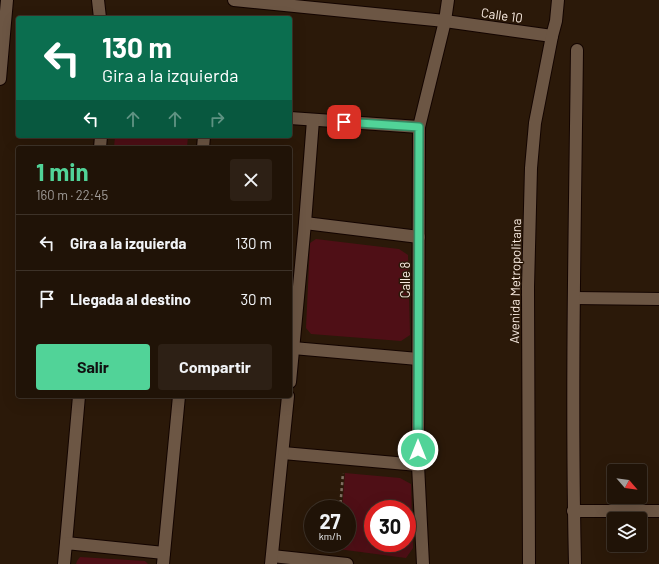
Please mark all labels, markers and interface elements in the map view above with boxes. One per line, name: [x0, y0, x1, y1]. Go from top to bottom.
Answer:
street label: Calle 10: [480, 4, 524, 26]
text: 130 m: [102, 30, 172, 64]
icon: left: [36, 32, 88, 84]
text: Gira a la izquierda: [102, 64, 239, 86]
pin: [327, 105, 361, 139]
icon: left: [80, 108, 102, 130]
icon: ahead: [122, 108, 144, 130]
icon: ahead: [164, 108, 186, 130]
icon: right: [206, 108, 228, 130]
icon: arrive: [333, 111, 355, 133]
text: 1 min: [36, 157, 89, 186]
button: close: [230, 159, 272, 201]
text: 160 m · 22:45: [36, 187, 108, 203]
street label: Avenida Metropolitana: [506, 218, 524, 344]
icon: left: [36, 232, 58, 254]
text: Gira a la izquierda: [70, 234, 186, 252]
text: 130 m: [235, 234, 272, 252]
street label: Calle 8: [397, 262, 413, 298]
icon: arrive: [36, 288, 58, 310]
text: Llegada al destino: [70, 290, 191, 308]
text: 30 m: [240, 290, 272, 308]
button: Salir: [36, 344, 150, 390]
button: Compartir: [158, 344, 272, 390]
position arrow: [397, 429, 439, 471]
north arrow: [607, 464, 647, 504]
map controls: [607, 464, 647, 552]
speed limit sign: 30: [364, 500, 416, 552]
text: 27: [319, 509, 341, 533]
button: layers: [607, 512, 647, 552]
text: km/h: [319, 530, 341, 542]

